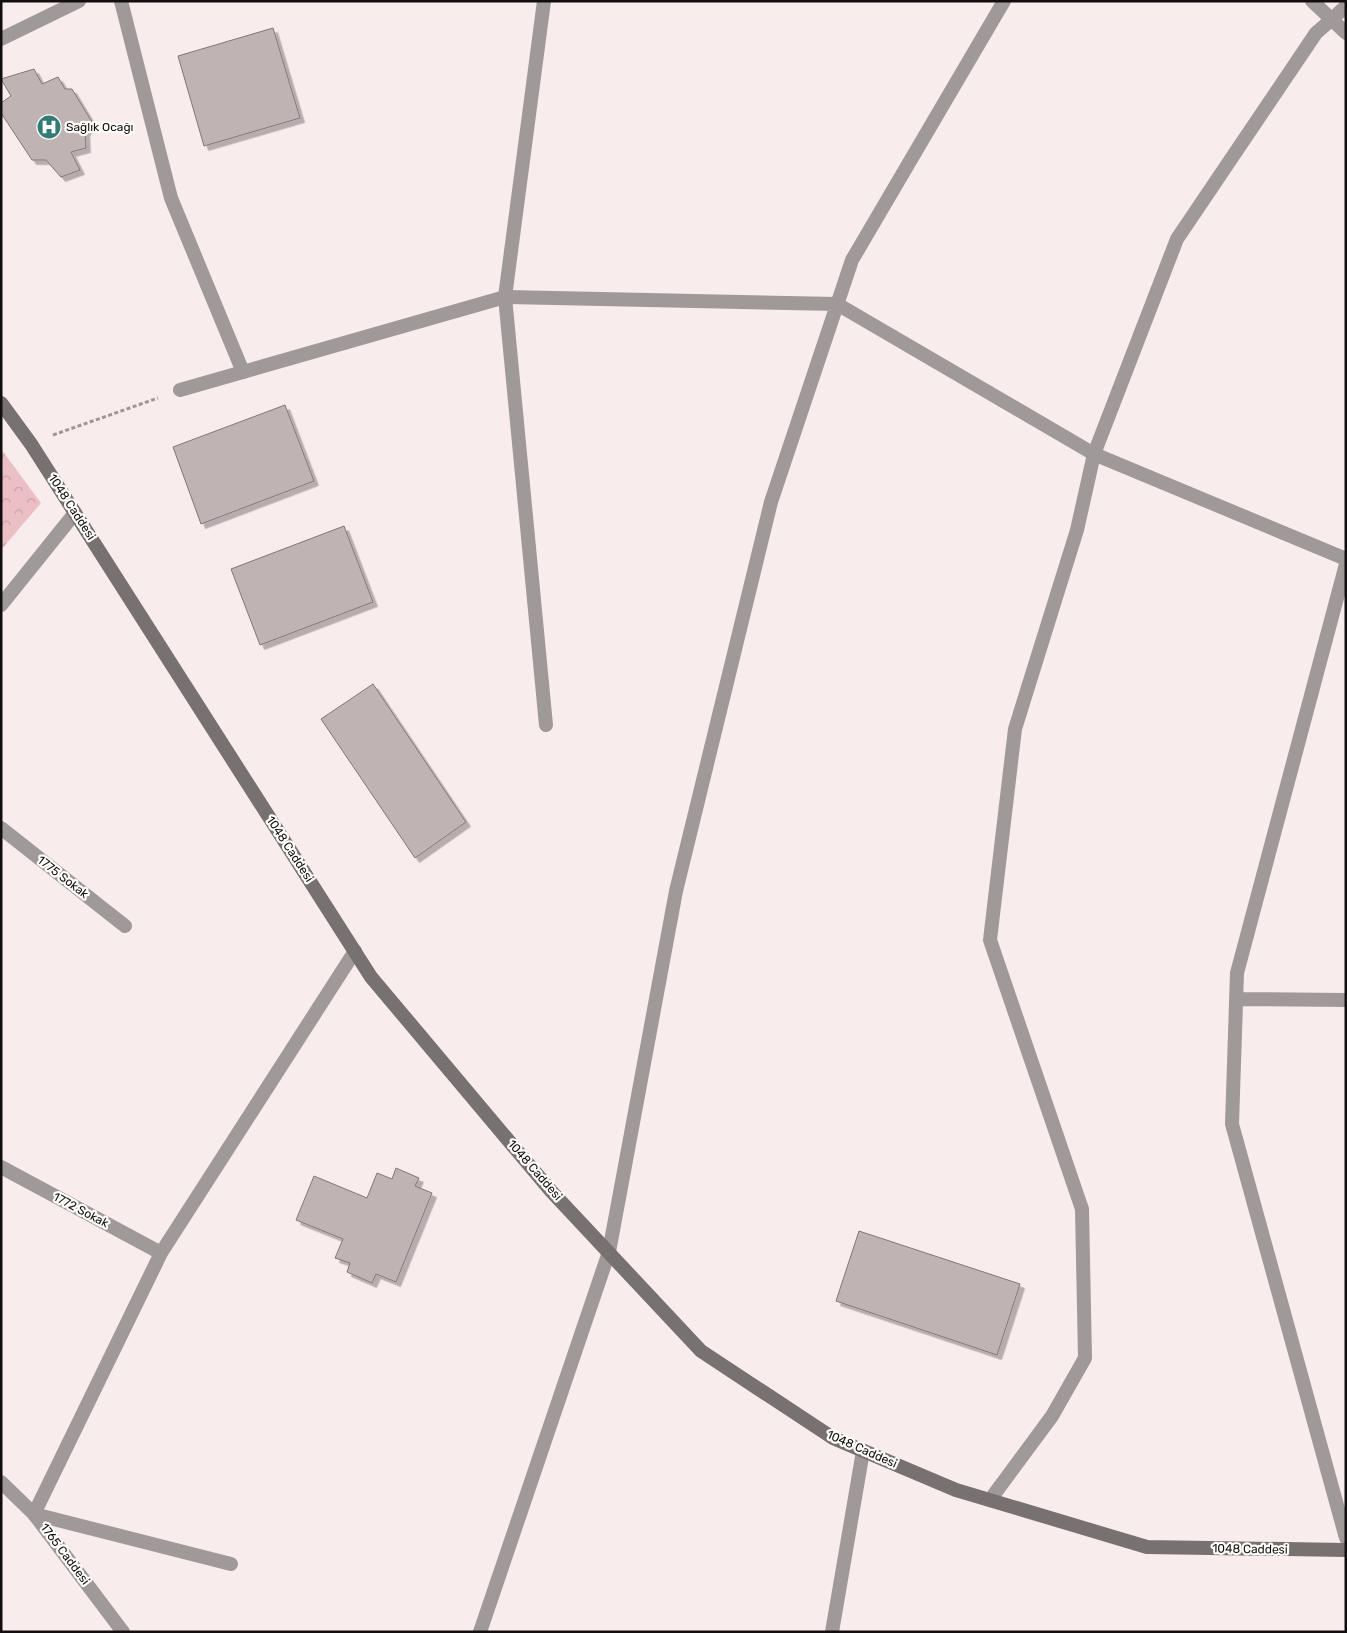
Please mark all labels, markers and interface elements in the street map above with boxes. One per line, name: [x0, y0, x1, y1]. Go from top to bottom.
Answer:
hospital icon: Sağlık Ocağı: [36, 114, 62, 140]
place label: Sağlık Ocağı: [66, 120, 134, 134]
street label: 1048 Caddesi: [46, 472, 98, 543]
street label: 1048 Caddesi: [264, 814, 316, 885]
street label: 1775 Sokak: [35, 853, 92, 902]
street label: 1048 Caddesi: [505, 1137, 565, 1203]
street label: 1772 Sokak: [51, 1190, 112, 1231]
street label: 1048 Caddesi: [825, 1427, 899, 1471]
street label: 1765 Caddesi: [37, 1521, 93, 1587]
street label: 1048 Caddesi: [1212, 1541, 1288, 1557]

